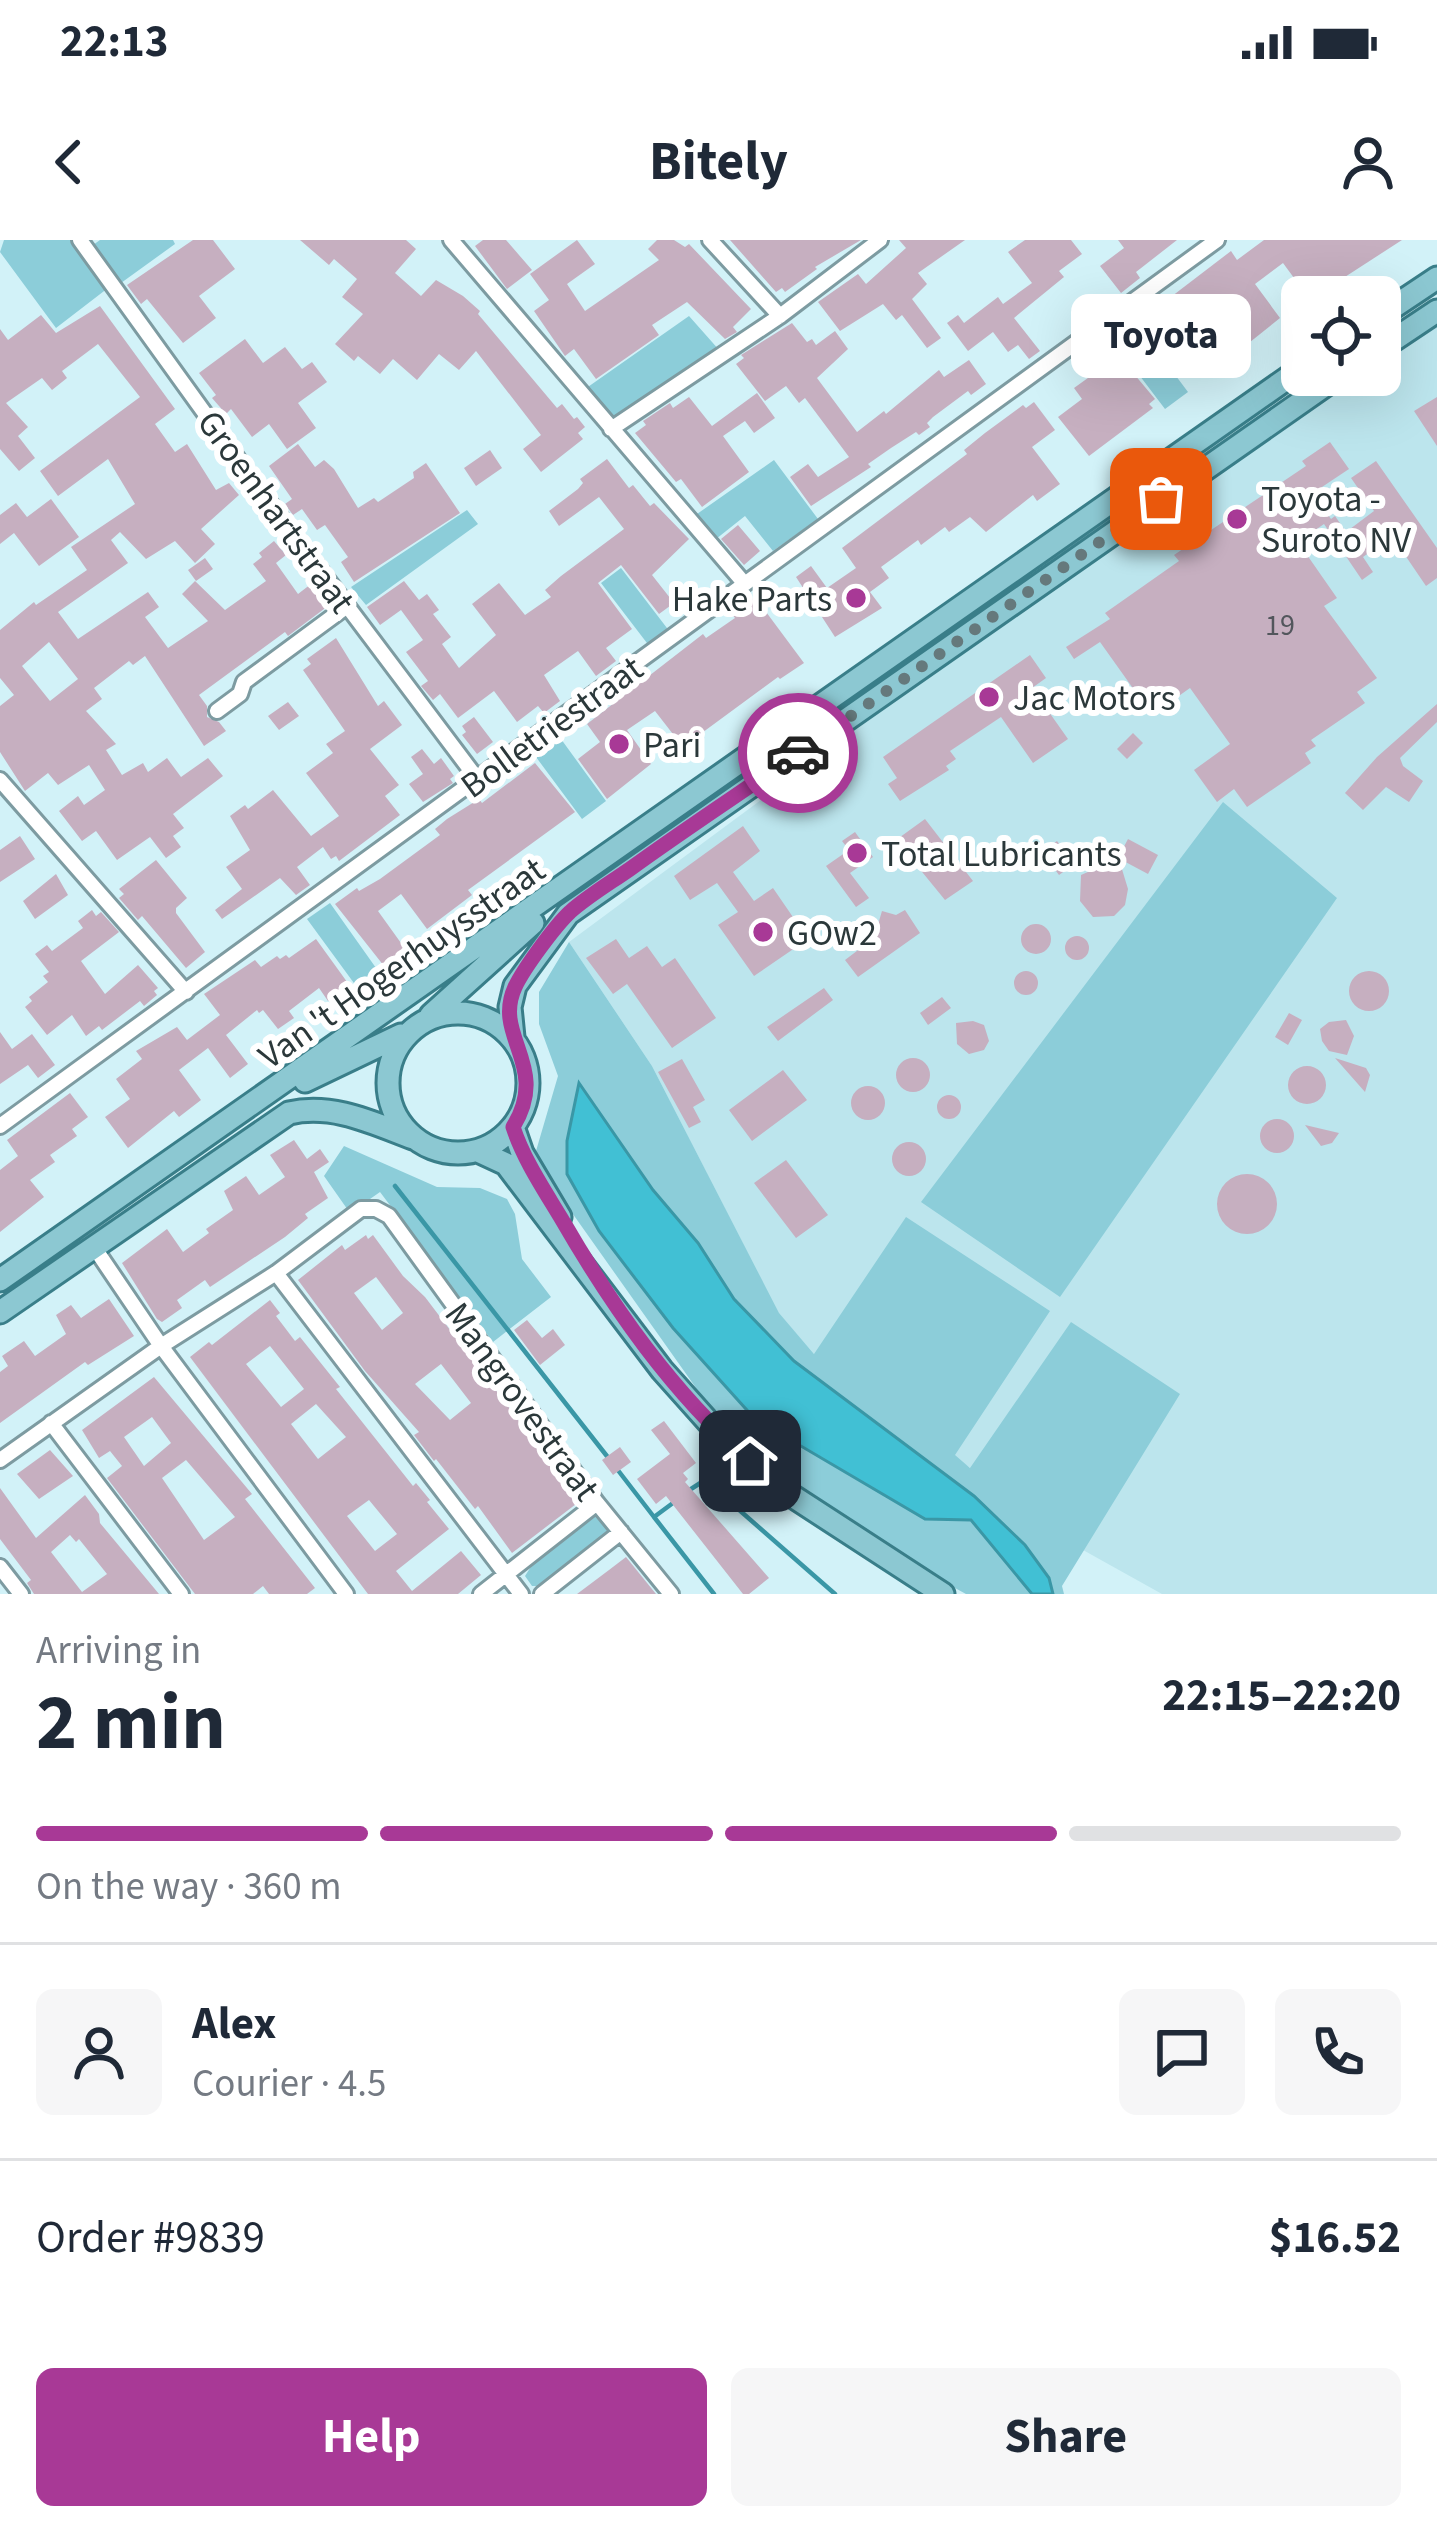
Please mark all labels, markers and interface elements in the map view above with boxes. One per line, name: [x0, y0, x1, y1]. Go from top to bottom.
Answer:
text: 22:13: [60, 10, 169, 74]
text: Bitely: [649, 124, 788, 201]
icon: back: [36, 129, 102, 195]
icon: person: [1335, 129, 1401, 195]
map controls: [1281, 276, 1401, 396]
button: locate: [1281, 276, 1401, 396]
callout: Toyota: [1071, 295, 1251, 379]
text: Toyota: [1103, 308, 1219, 364]
street label: Groenhartstraat: [185, 400, 367, 624]
pin: [1110, 448, 1212, 550]
icon: bag: [1128, 466, 1194, 532]
place label: Toyota - Suroto NV: [1261, 474, 1412, 566]
marker: Toyota - Suroto NV: [1224, 506, 1250, 532]
place label: Hake Parts: [672, 574, 832, 625]
marker: Hake Parts: [843, 585, 869, 611]
house number: 19: [1265, 604, 1295, 647]
street label: Bolletriestraat: [450, 644, 653, 811]
place label: Jac Motors: [1013, 673, 1176, 724]
marker: Jac Motors: [976, 684, 1002, 710]
courier: [738, 693, 858, 813]
place label: Pari: [643, 720, 701, 771]
icon: car: [765, 720, 831, 786]
marker: Pari: [606, 731, 632, 757]
place label: Total Lubricants: [881, 829, 1122, 880]
marker: Total Lubricants: [844, 840, 870, 866]
street label: Van 't Hogerhuysstraat: [248, 845, 555, 1081]
place label: GOw2: [787, 908, 877, 959]
marker: GOw2: [750, 919, 776, 945]
street label: Mangrovestraat: [432, 1292, 611, 1512]
pin: [699, 1410, 801, 1512]
icon: home: [717, 1428, 783, 1494]
text: Arriving in: [36, 1623, 201, 1679]
text: 22:15–22:20: [1162, 1664, 1401, 1728]
text: 2 min: [36, 1668, 226, 1779]
text: On the way · 360 m: [36, 1859, 342, 1915]
button: person: [36, 1989, 162, 2115]
button: chat: [1119, 1989, 1245, 2115]
button: phone: [1275, 1989, 1401, 2115]
text: Alex: [192, 1992, 276, 2056]
text: Courier · 4.5: [192, 2056, 386, 2112]
text: Order #9839: [36, 2206, 265, 2270]
text: $16.52: [1269, 2206, 1401, 2270]
button: Help: [36, 2368, 707, 2506]
button: Share: [731, 2368, 1401, 2506]

